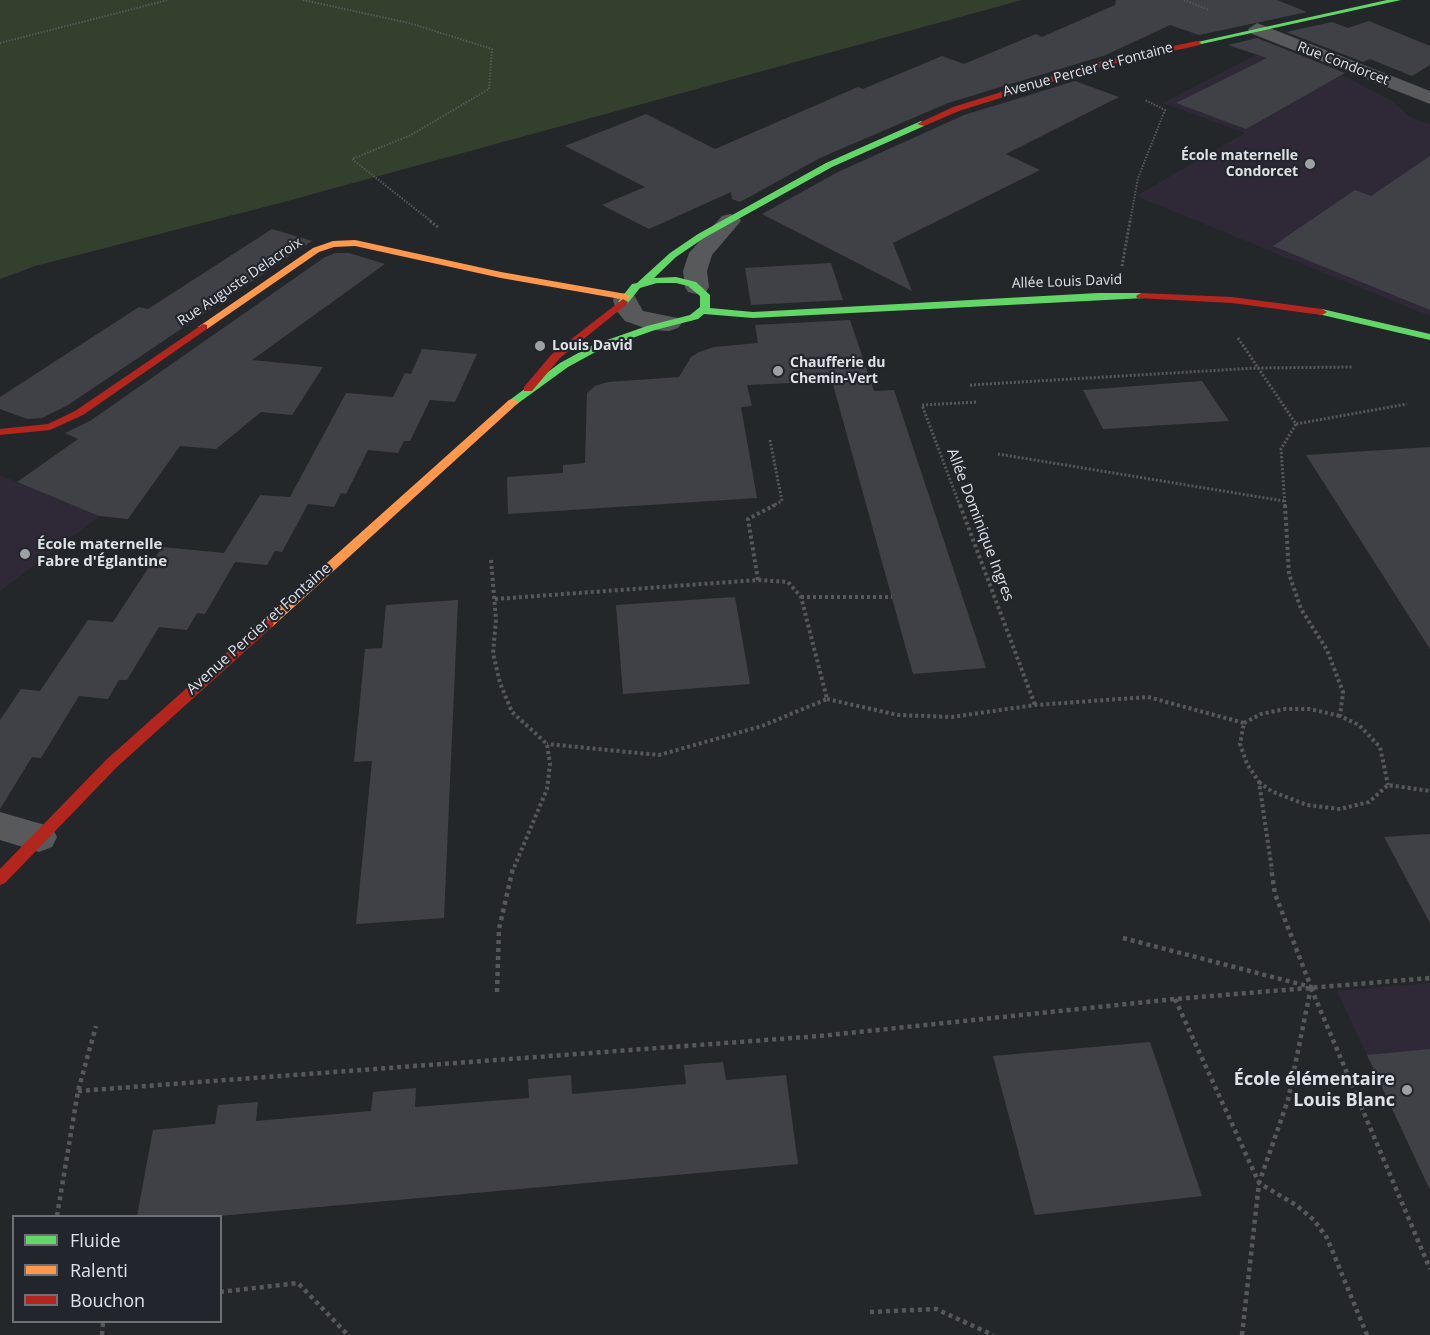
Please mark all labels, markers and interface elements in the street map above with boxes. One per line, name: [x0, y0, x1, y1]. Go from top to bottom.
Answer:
street label: Avenue Percier et Fontaine: [1001, 39, 1175, 101]
street label: Rue Condorcet: [1295, 39, 1391, 89]
place label: École maternelle Condorcet: [1181, 148, 1298, 180]
marker: École maternelle Condorcet: [1303, 157, 1317, 171]
street label: Rue Auguste Delacroix: [175, 234, 305, 330]
street label: Allée Louis David: [1012, 272, 1122, 292]
place label: Louis David: [552, 338, 633, 354]
marker: Louis David: [533, 339, 547, 353]
place label: Chaufferie du Chemin-Vert: [790, 355, 885, 388]
marker: Chaufferie du Chemin-Vert: [771, 364, 785, 378]
street label: Allée Dominique Ingres: [943, 446, 1017, 604]
place label: École maternelle Fabre d'Églantine: [37, 536, 167, 571]
marker: École maternelle Fabre d'Églantine: [18, 547, 32, 561]
street label: Avenue Percier et Fontaine: [183, 559, 335, 699]
place label: École élémentaire Louis Blanc: [1234, 1069, 1395, 1112]
marker: École élémentaire Louis Blanc: [1400, 1083, 1414, 1097]
legend: [12, 1215, 222, 1323]
text: Fluide: [70, 1228, 121, 1252]
text: Ralenti: [70, 1258, 128, 1282]
text: Bouchon: [70, 1288, 145, 1312]

